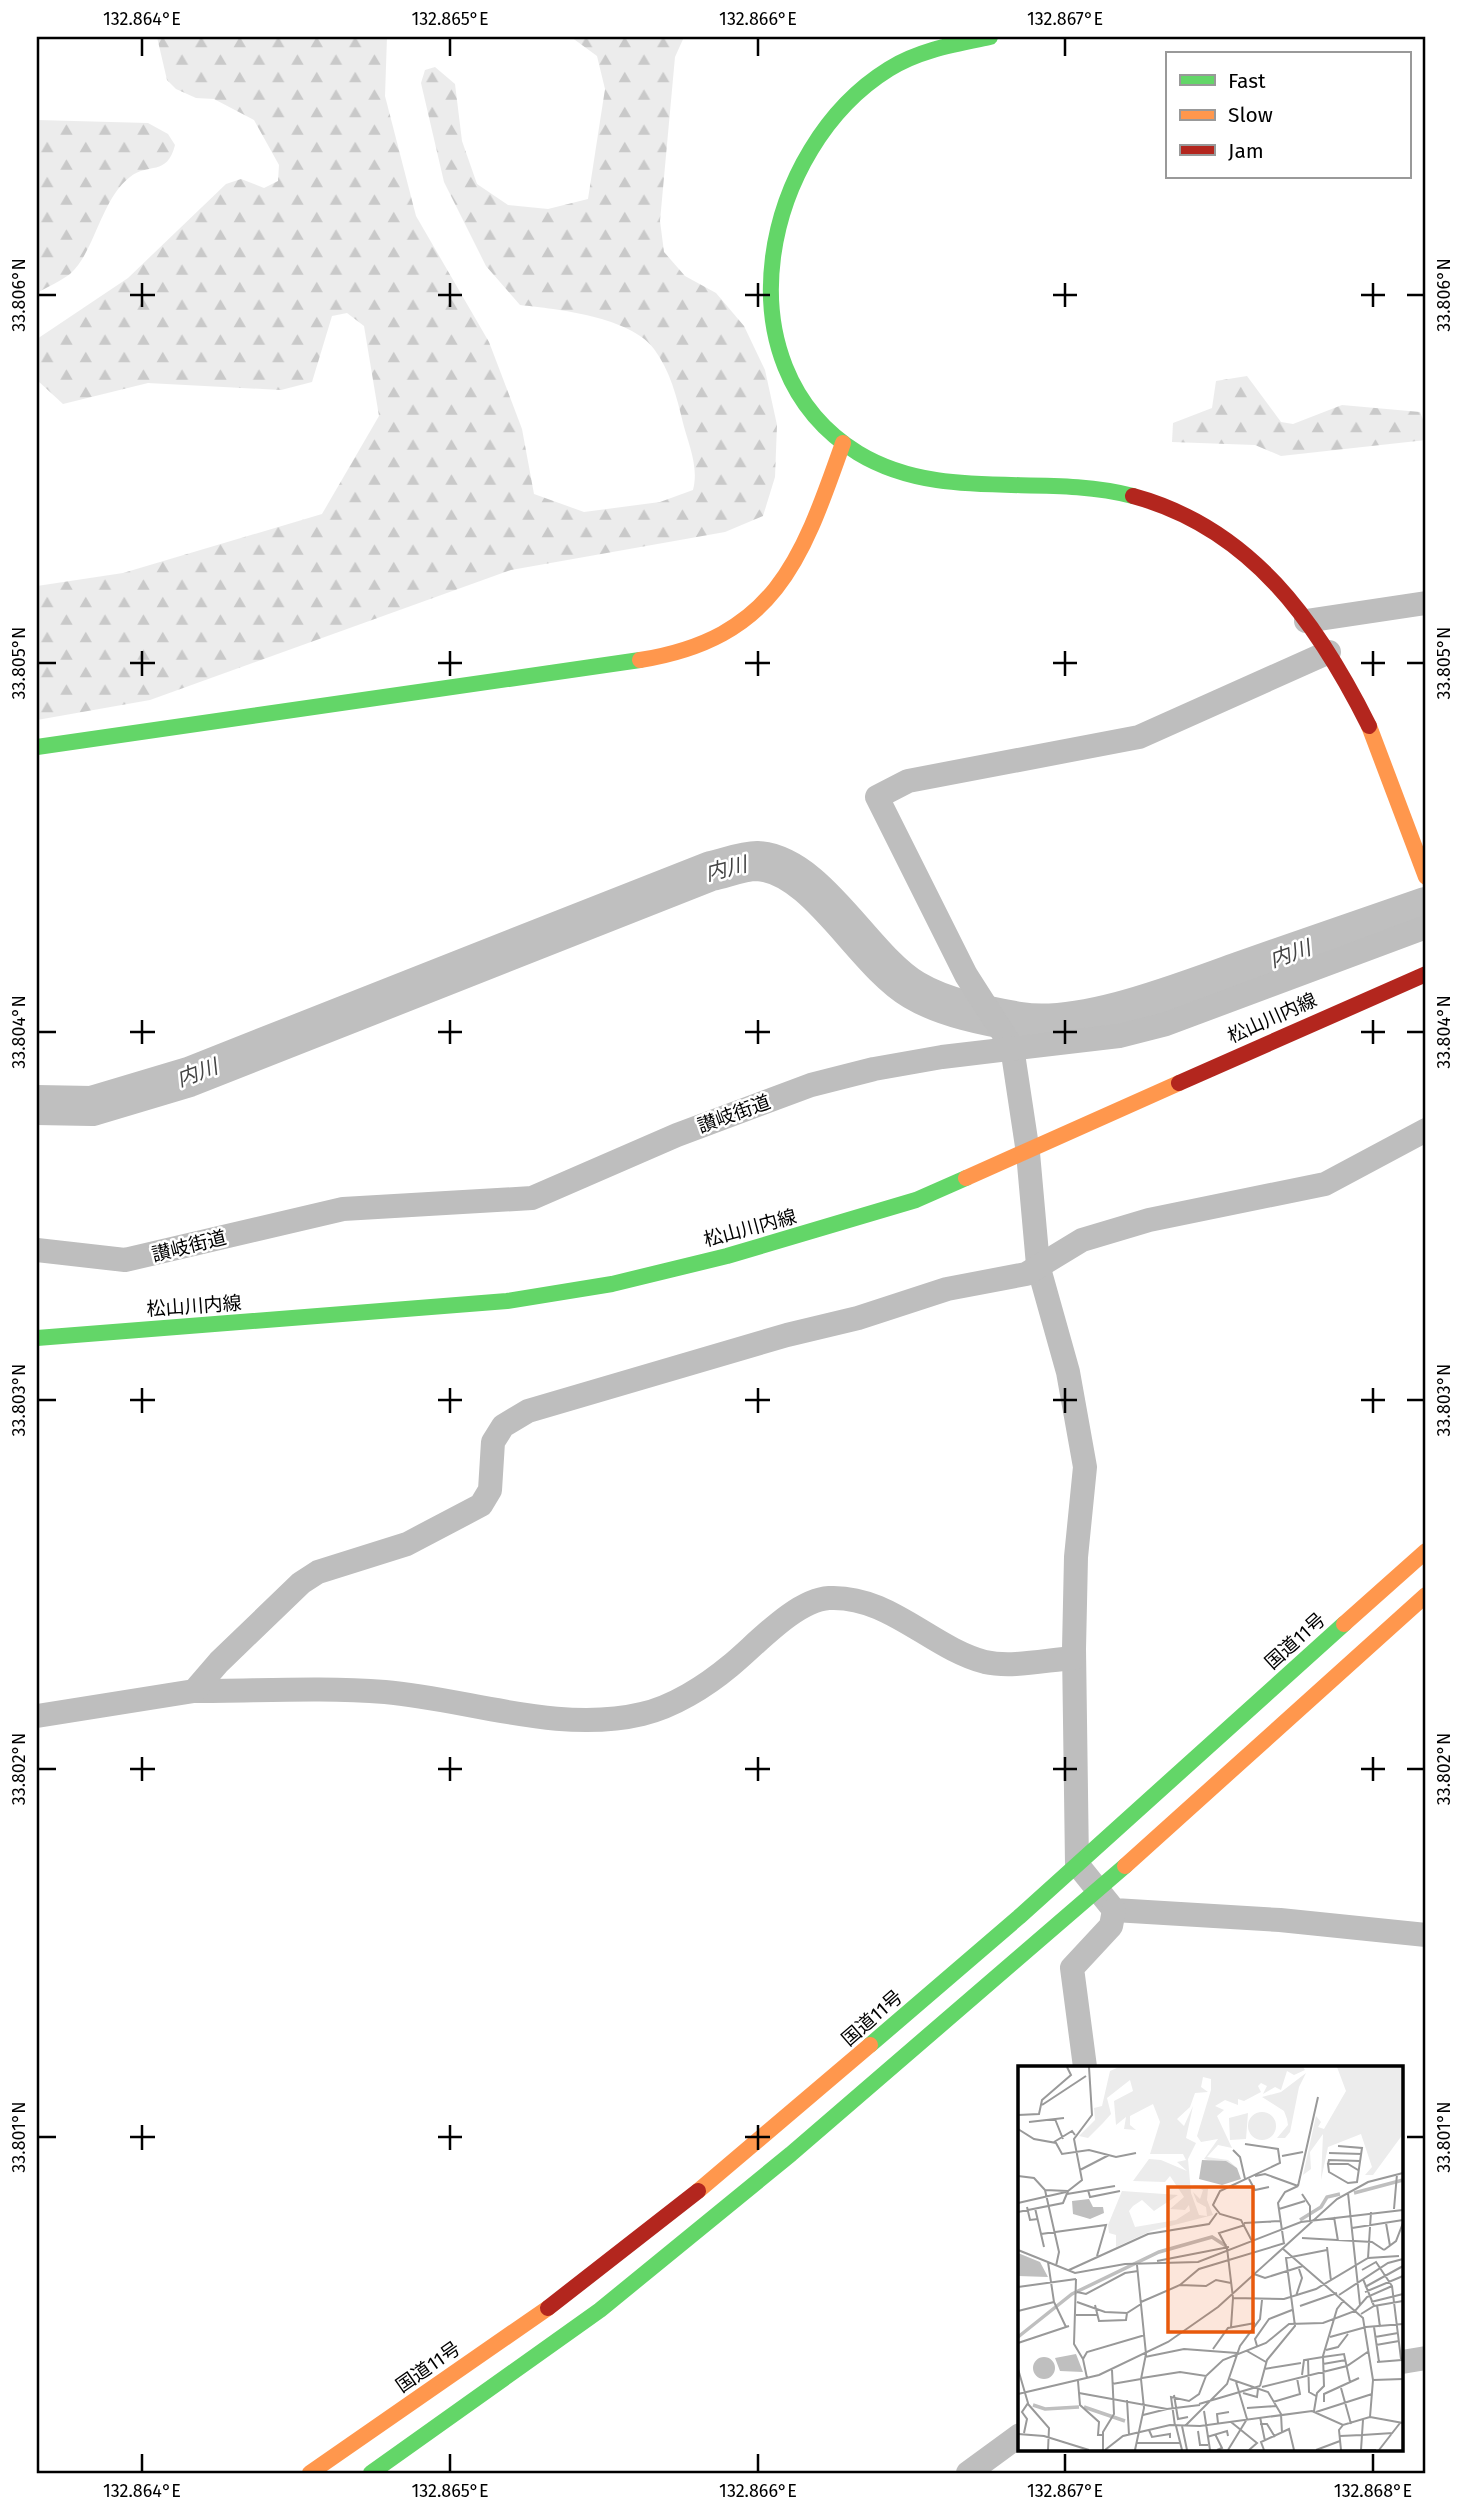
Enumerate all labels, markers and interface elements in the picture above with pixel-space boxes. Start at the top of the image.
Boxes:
text: 132.864°E [103,8,181,30]
text: 132.865°E [411,8,489,30]
text: 132.866°E [719,8,797,30]
text: 132.867°E [1027,8,1103,30]
legend [1166,52,1410,178]
text: Fast [1228,68,1266,94]
text: Slow [1228,102,1273,128]
text: Jam [1228,138,1264,164]
text: 33.806°N [8,258,30,332]
text: 33.806°N [1433,258,1455,332]
text: 33.805°N [8,627,30,699]
text: 33.805°N [1433,627,1455,699]
water label: 内川 [702,851,751,887]
water label: 内川 [1266,934,1316,973]
street label: 松山川内線 [1224,988,1320,1048]
text: 33.804°N [8,995,30,1069]
text: 33.804°N [1433,995,1455,1069]
water label: 内川 [173,1053,223,1092]
street label: 讃岐街道 [694,1090,774,1138]
street label: 松山川内線 [701,1205,799,1251]
street label: 讃岐街道 [149,1226,229,1266]
street label: 松山川内線 [146,1291,242,1321]
text: 33.803°N [8,1364,30,1436]
text: 33.803°N [1433,1364,1455,1436]
street label: 国道11号 [1260,1608,1330,1674]
text: 33.802°N [8,1733,30,1805]
text: 33.802°N [1433,1733,1455,1805]
street label: 国道11号 [837,1985,907,2051]
inset map [1018,2066,1404,2450]
text: 33.801°N [8,2101,30,2173]
text: 33.801°N [1433,2101,1455,2173]
street label: 国道11号 [391,2337,465,2397]
text: 132.864°E [103,2480,181,2502]
text: 132.865°E [411,2480,489,2502]
text: 132.866°E [719,2480,797,2502]
text: 132.867°E [1027,2480,1103,2502]
text: 132.868°E [1334,2480,1412,2502]

